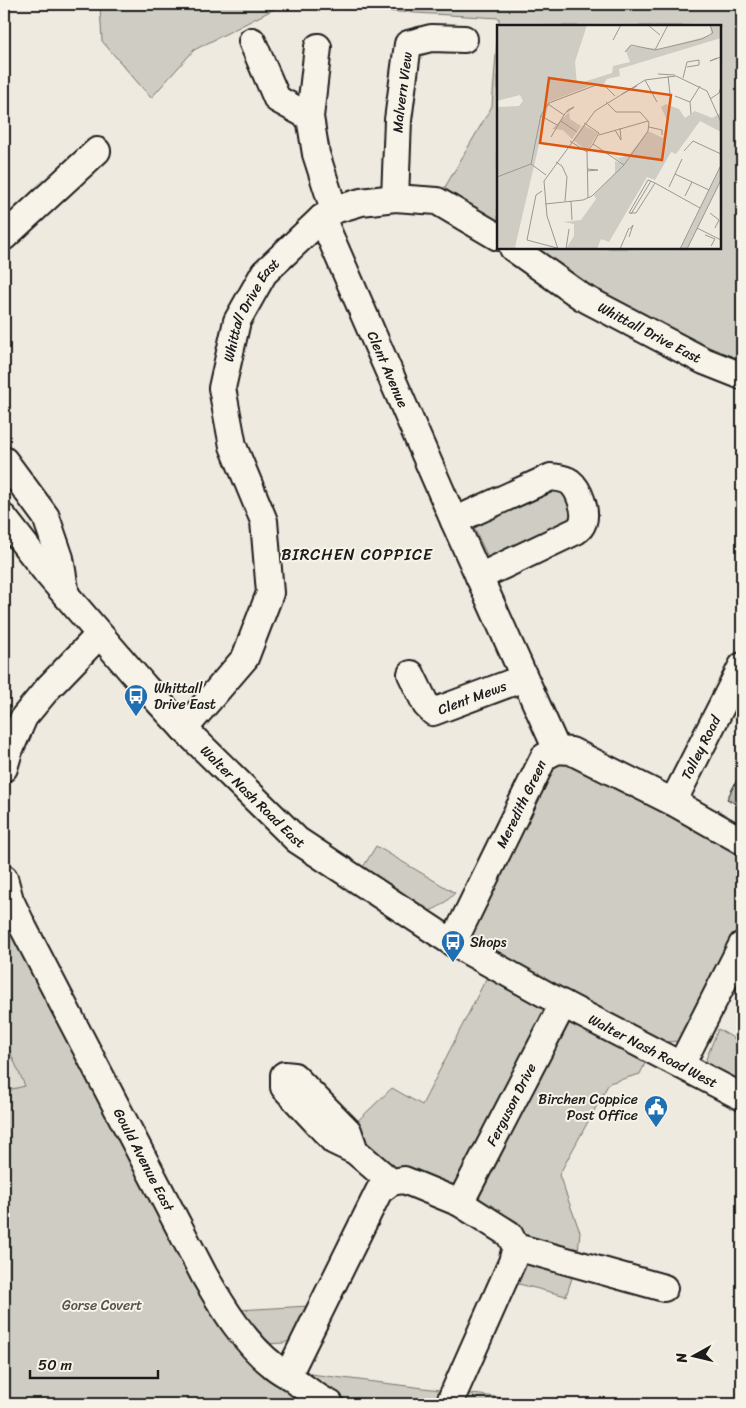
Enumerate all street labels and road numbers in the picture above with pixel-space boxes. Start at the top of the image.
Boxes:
street label: Malvern View [385,50,419,133]
street label: Whittall Drive East [216,252,285,364]
street label: Whittall Drive East [593,295,706,370]
street label: Clent Avenue [360,327,416,412]
street label: Clent Mews [434,673,511,722]
street label: Tolley Road [674,710,728,784]
street label: Walter Nash Road East [194,739,311,855]
street label: Meredith Green [489,755,554,852]
street label: Walter Nash Road West [584,1007,722,1095]
street label: Ferguson Drive [479,1058,543,1150]
street label: Gould Avenue East [107,1103,182,1217]

